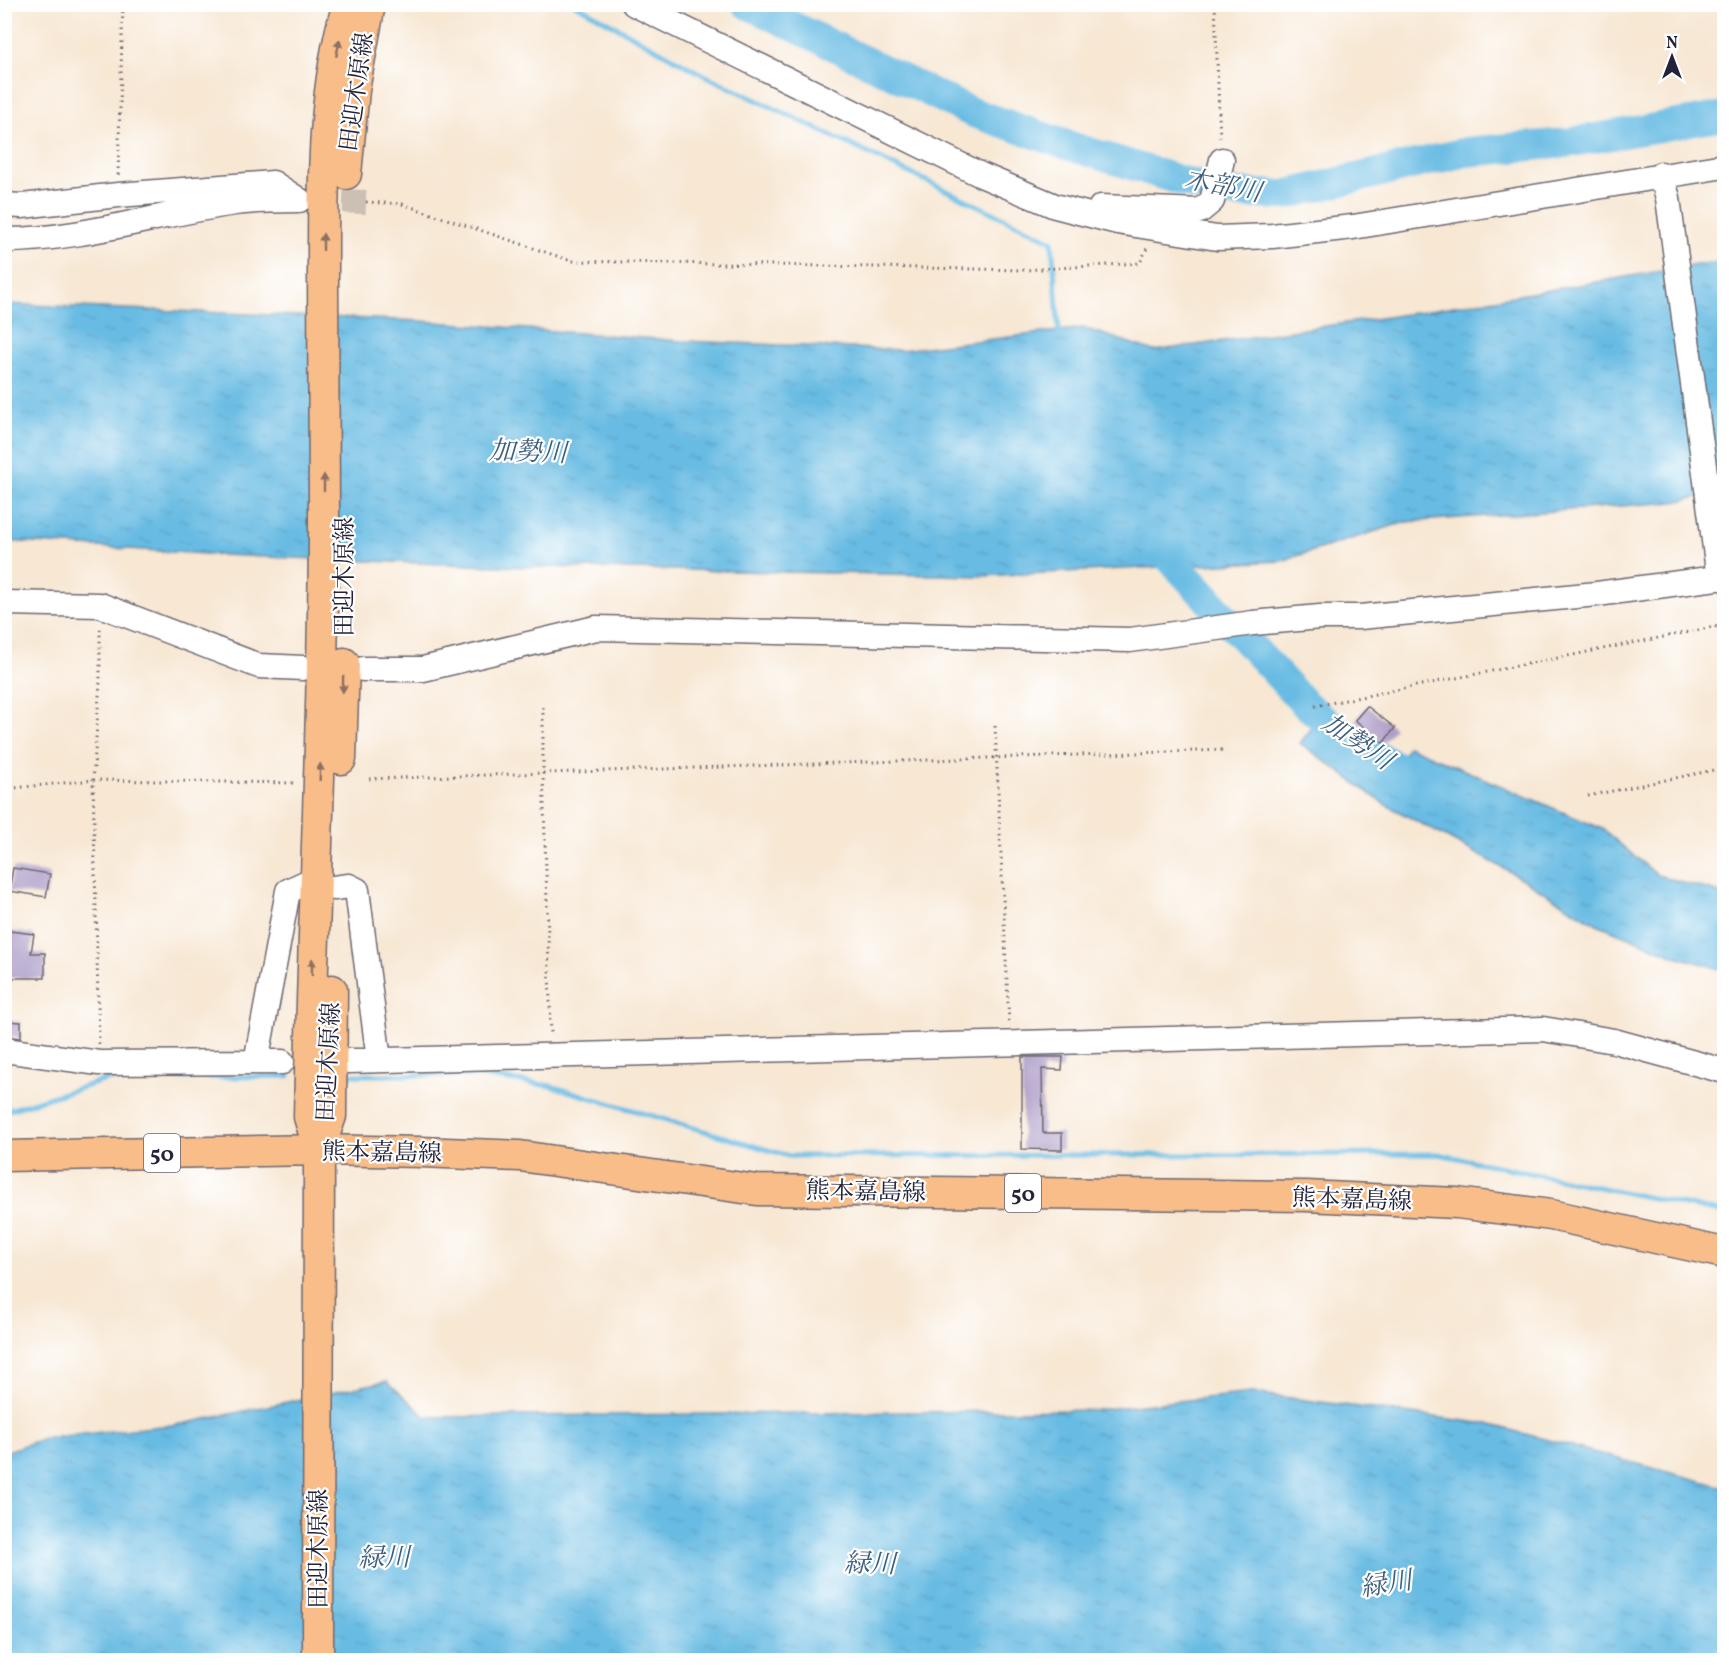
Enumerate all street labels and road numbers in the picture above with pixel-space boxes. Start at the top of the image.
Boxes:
street label: 田迎木原線 [333,30,383,154]
street label: 田迎木原線 [329,517,363,637]
street label: 田迎木原線 [310,1001,350,1123]
road number: 50 [144,1134,180,1172]
street label: 熊本嘉島線 [322,1136,442,1172]
road number: 50 [1005,1174,1041,1212]
street label: 熊本嘉島線 [806,1175,926,1211]
street label: 熊本嘉島線 [1291,1182,1412,1220]
street label: 田迎木原線 [303,1489,337,1609]

